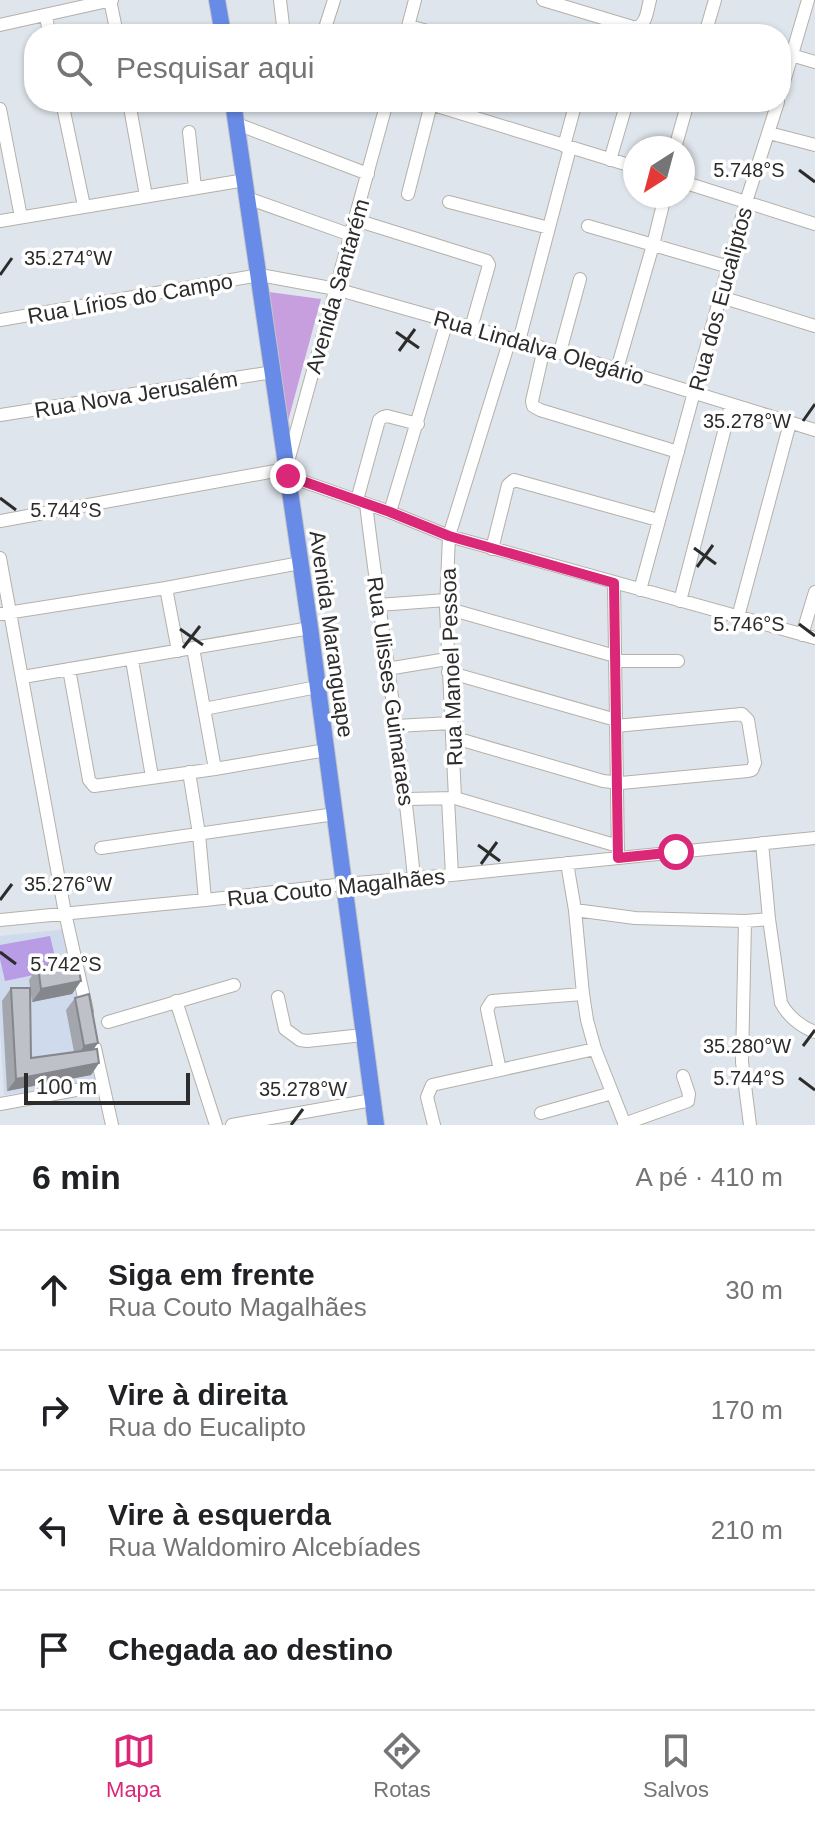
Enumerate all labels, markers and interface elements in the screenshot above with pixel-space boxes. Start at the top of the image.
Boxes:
search box [24,24,791,112]
icon: search [52,46,96,90]
text: Pesquisar aqui [116,51,314,84]
north arrow [623,136,695,208]
text: 5.748°S [713,159,785,181]
street label: Avenida Santarém [301,196,374,376]
street label: Rua dos Eucaliptos [684,204,757,394]
text: 35.274°W [24,247,112,269]
street label: Rua Lírios do Campo [26,268,235,329]
street label: Rua Lindalva Olegário [431,305,647,389]
street label: Rua Nova Jerusalém [33,366,239,423]
text: 35.278°W [703,410,791,432]
route end [270,458,306,494]
text: 5.744°S [30,499,102,521]
street label: Avenida Maranguape [305,529,358,739]
street label: Rua Manoel Pessoa [436,567,467,766]
street label: Rua Ulisses Guimaraes [362,575,419,807]
text: 5.746°S [713,613,785,635]
route start [658,834,694,870]
street label: Rua Couto Magalhães [226,864,446,911]
text: 35.276°W [24,873,112,895]
text: 5.742°S [30,953,102,975]
text: 35.280°W [703,1035,791,1057]
text: 5.744°S [713,1067,785,1089]
scale bar [24,1069,190,1105]
text: 100 m [36,1074,97,1099]
text: 35.278°W [259,1078,347,1100]
text: 6 min [32,1158,121,1196]
text: A pé · 410 m [636,1162,783,1192]
text: Siga em frente [108,1258,315,1291]
icon: ahead [32,1268,76,1312]
text: 30 m [725,1275,783,1305]
text: Rua Couto Magalhães [108,1292,367,1322]
text: Vire à direita [108,1378,288,1411]
icon: right [32,1388,76,1432]
text: 170 m [711,1395,783,1425]
text: Rua do Eucalipto [108,1412,306,1442]
text: Vire à esquerda [108,1498,331,1531]
icon: left [32,1508,76,1552]
text: 210 m [711,1515,783,1545]
text: Rua Waldomiro Alcebíades [108,1532,421,1562]
icon: arrive [32,1628,76,1672]
text: Chegada ao destino [108,1633,393,1666]
tab: Mapa [106,1729,161,1803]
tab: Rotas [373,1729,431,1803]
tab: Salvos [643,1729,709,1803]

